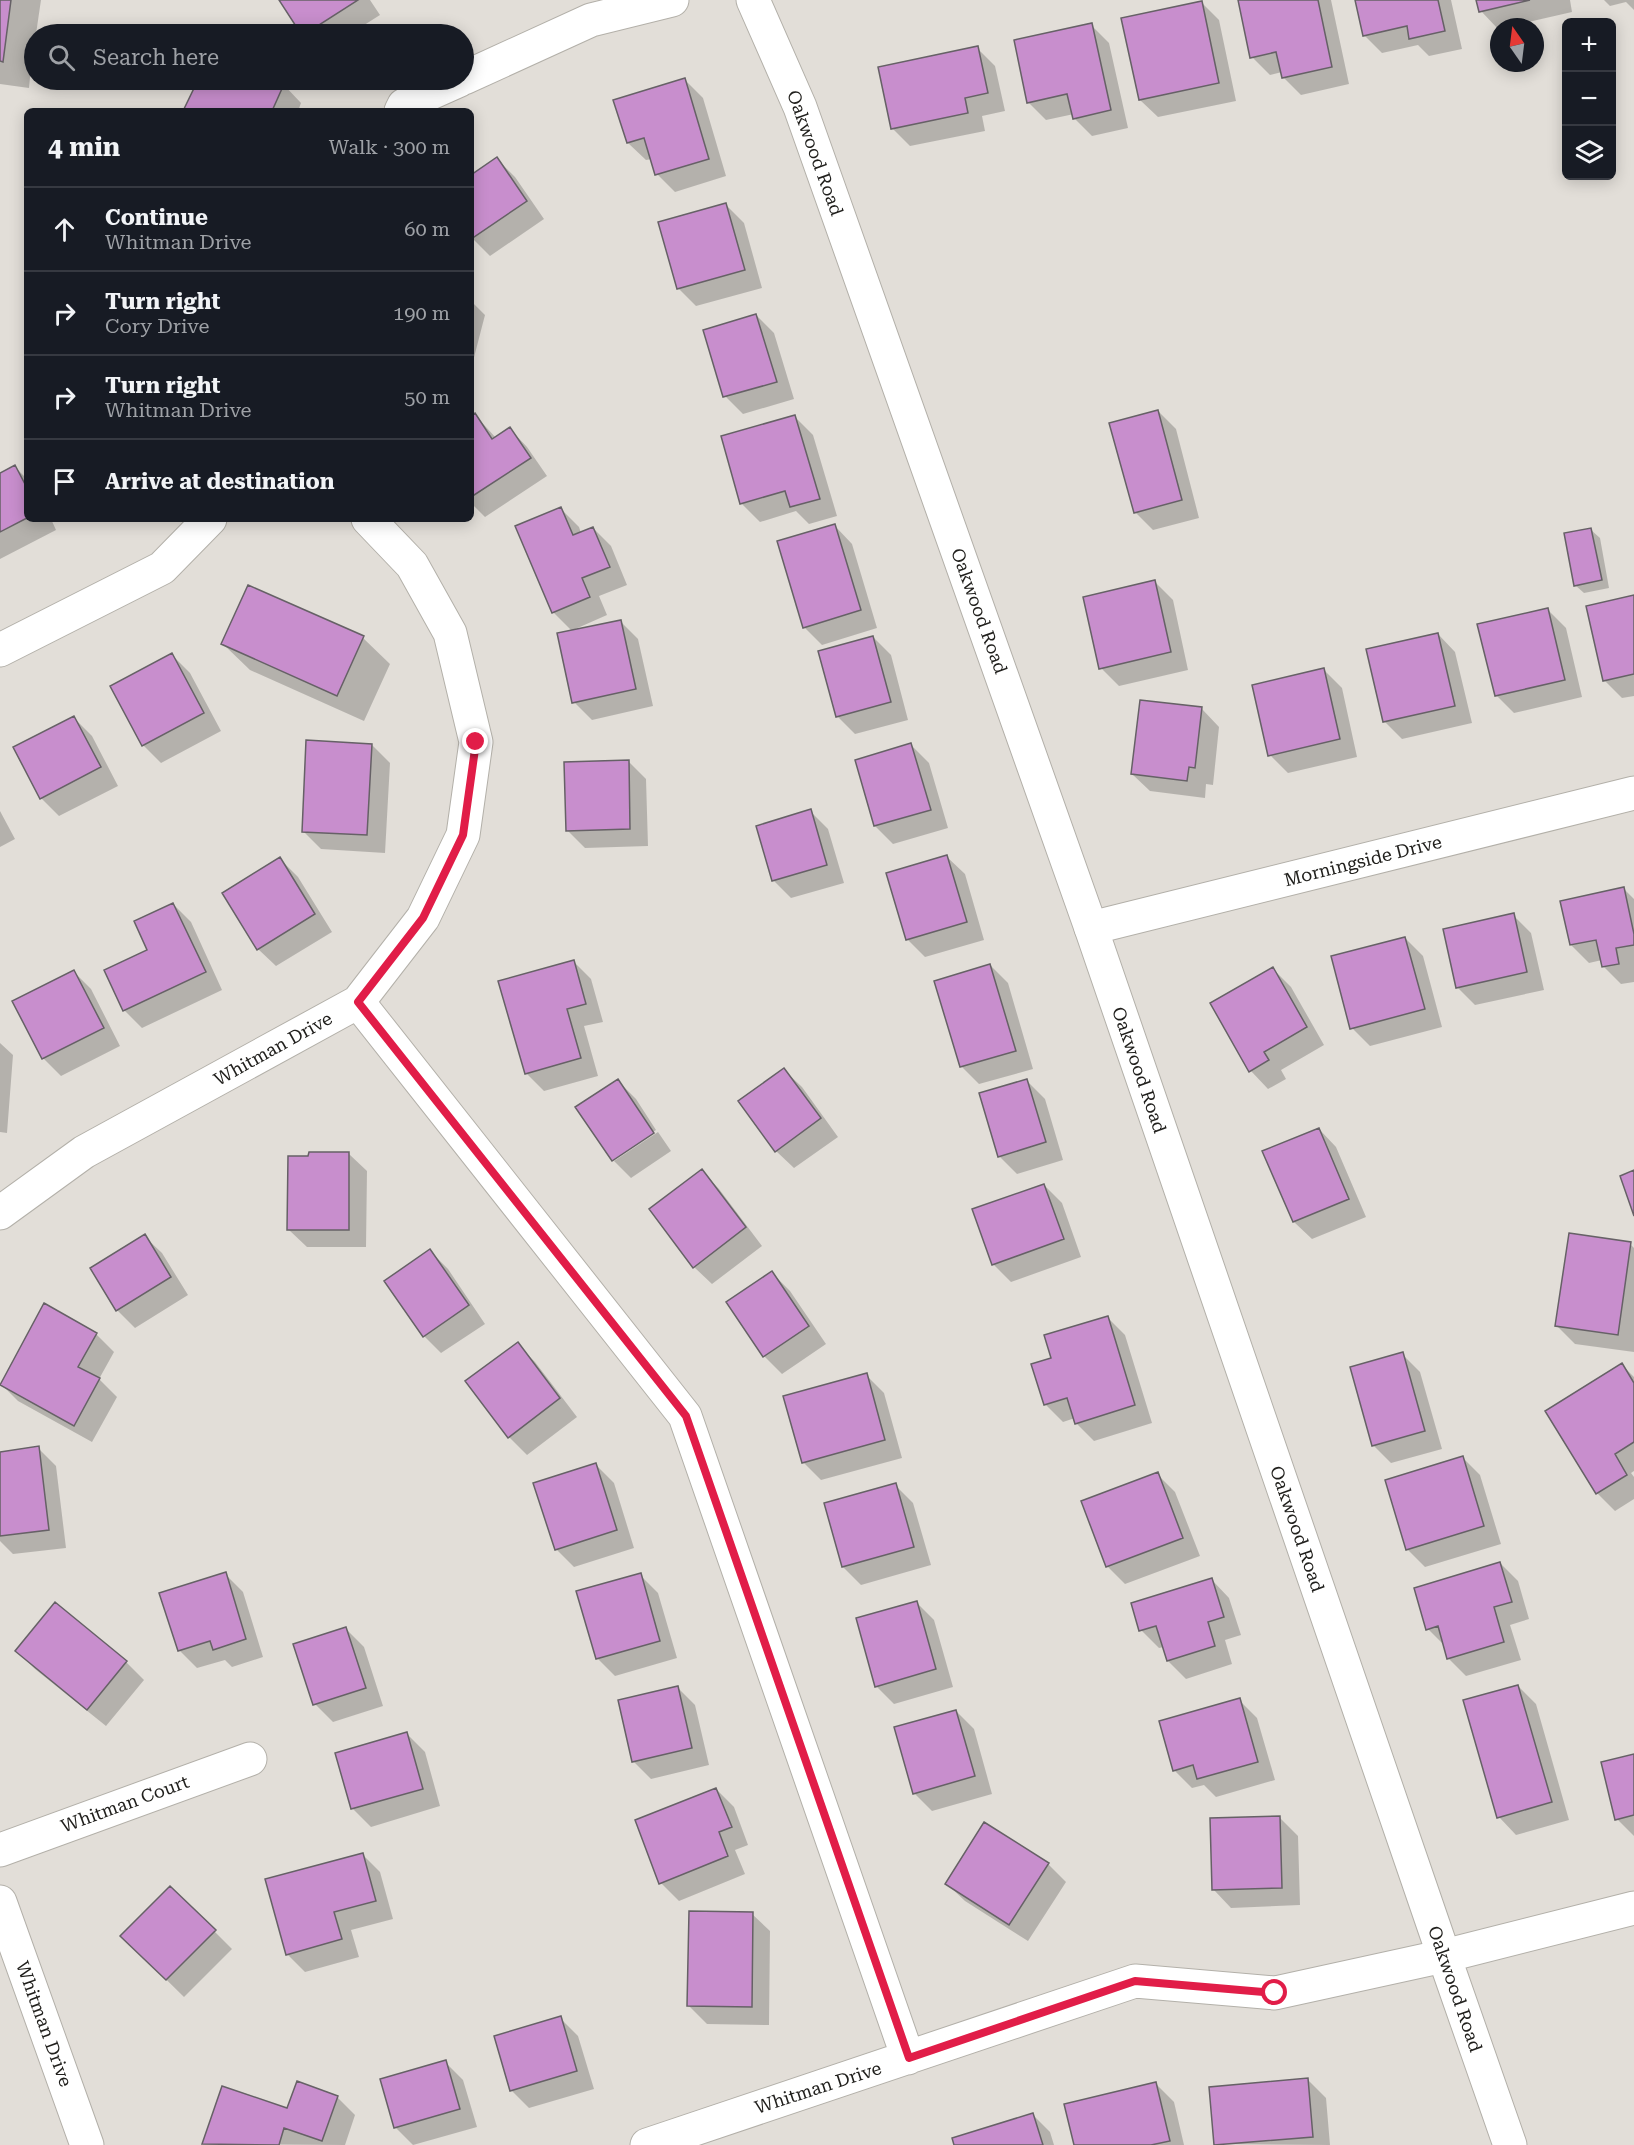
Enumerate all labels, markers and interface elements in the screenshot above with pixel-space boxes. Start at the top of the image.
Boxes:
north arrow [1490,18,1544,72]
map controls [1562,18,1616,180]
button: + [1562,18,1616,72]
search box [24,24,474,90]
icon: search [45,41,78,74]
text: Search here [93,45,219,70]
button: − [1562,72,1616,126]
street label: Oakwood Road [783,87,848,219]
button: layers [1562,126,1616,180]
text: 4 min [48,132,120,162]
text: Walk · 300 m [329,135,450,159]
text: Continue [105,205,208,230]
icon: ahead [48,213,81,246]
text: 60 m [404,217,450,241]
text: Whitman Drive [105,230,252,254]
text: Turn right [105,289,220,314]
icon: right [48,297,81,330]
text: 190 m [393,301,450,325]
text: Cory Drive [105,314,209,338]
text: Turn right [105,373,220,398]
icon: right [48,381,81,414]
text: 50 m [404,385,450,409]
text: Whitman Drive [105,398,252,422]
icon: arrive [48,465,81,498]
text: Arrive at destination [105,469,334,494]
street label: Oakwood Road [947,545,1012,677]
route end [462,728,488,754]
street label: Morningside Drive [1282,831,1444,890]
street label: Oakwood Road [1108,1004,1171,1136]
street label: Whitman Drive [210,1007,336,1090]
street label: Oakwood Road [1266,1463,1329,1595]
street label: Whitman Court [58,1771,192,1836]
street label: Oakwood Road [1424,1923,1487,2055]
street label: Whitman Drive [12,1958,77,2090]
route start [1261,1979,1287,2005]
street label: Whitman Drive [752,2057,884,2118]

